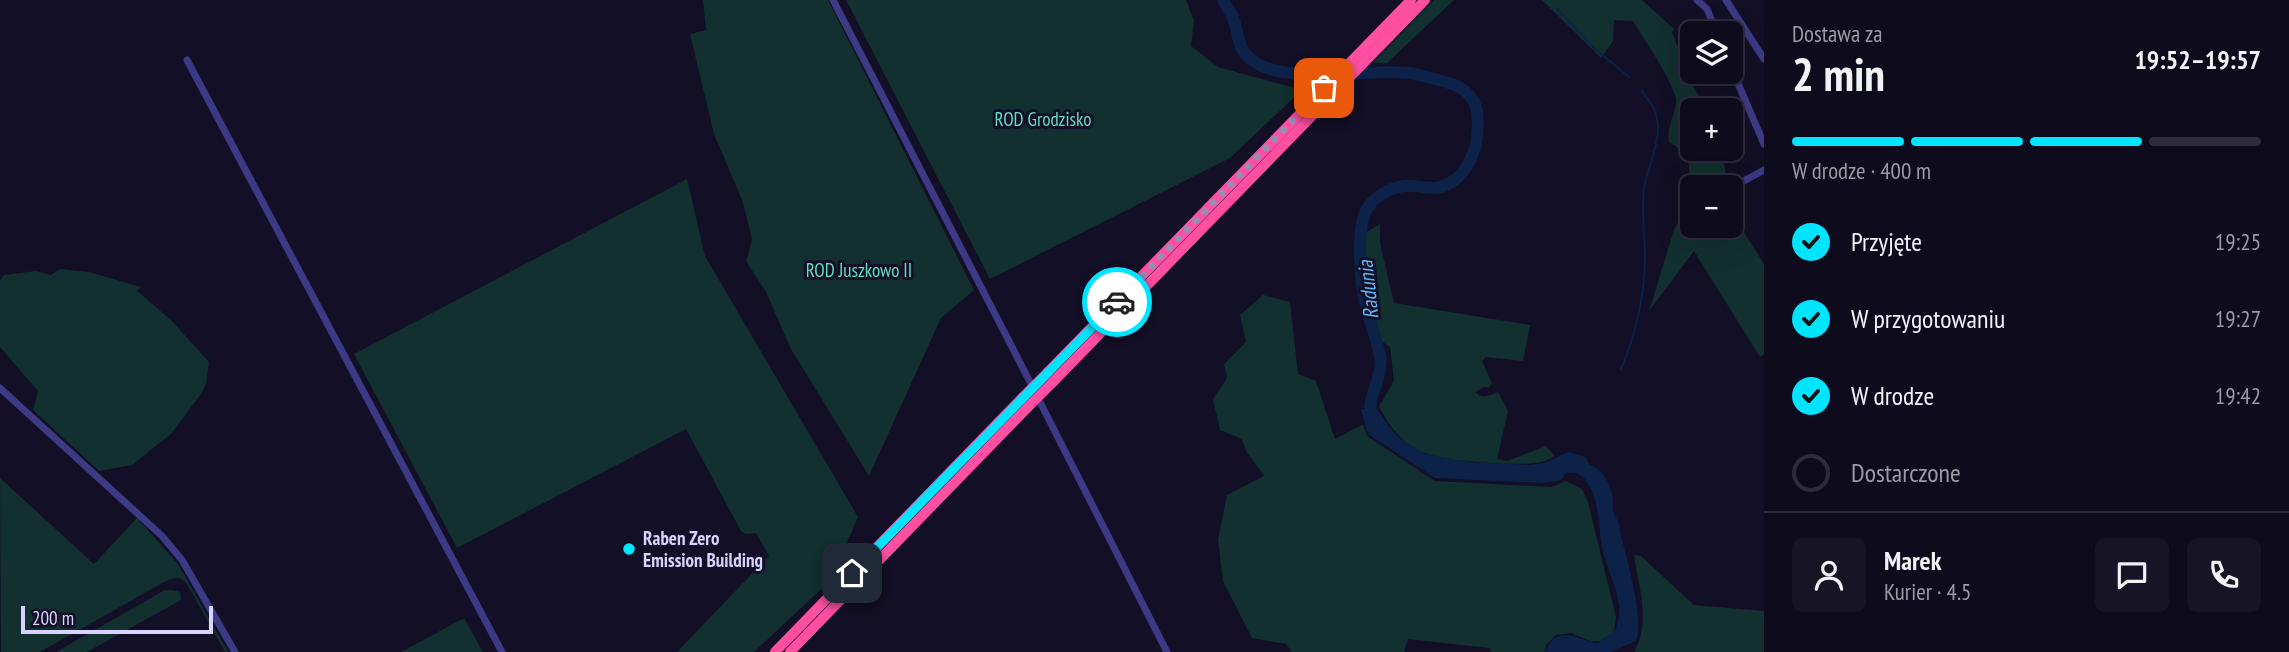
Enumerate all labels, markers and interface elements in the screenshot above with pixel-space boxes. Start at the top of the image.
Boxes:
text: Dostawa za [1792,19,1882,48]
map controls [1680,21,1743,238]
button: layers [1680,21,1743,84]
text: 19:52–19:57 [2134,43,2261,76]
text: 2 min [1792,44,1885,104]
pin [1294,58,1354,118]
icon: bag [1305,69,1343,107]
button: + [1680,98,1743,161]
park label: ROD Grodzisko [995,107,1091,131]
text: W drodze · 400 m [1792,156,1931,185]
button: − [1680,175,1743,238]
icon: check [1792,223,1830,261]
text: Przyjęte [1851,225,1922,258]
text: 19:25 [2215,227,2261,256]
park label: ROD Juszkowo II [806,258,912,282]
water label: Radunia [1351,258,1385,321]
courier [1082,267,1152,337]
icon: car [1098,283,1136,321]
icon: check [1792,300,1830,338]
text: W przygotowaniu [1851,302,2005,335]
text: 19:27 [2215,304,2261,333]
icon: check [1792,377,1830,415]
text: W drodze [1851,379,1934,412]
text: 19:42 [2215,381,2261,410]
text: Dostarczone [1851,456,1961,489]
place label: Raben Zero Emission Building [643,526,763,572]
button: person [1792,538,1866,612]
button: chat [2095,538,2169,612]
button: phone [2187,538,2261,612]
marker: Raben Zero Emission Building [621,541,637,557]
pin [822,543,882,603]
text: Marek [1884,544,1941,577]
icon: home [833,554,871,592]
text: Kurier · 4.5 [1884,577,1971,606]
scale bar [21,603,214,635]
text: 200 m [32,606,74,630]

